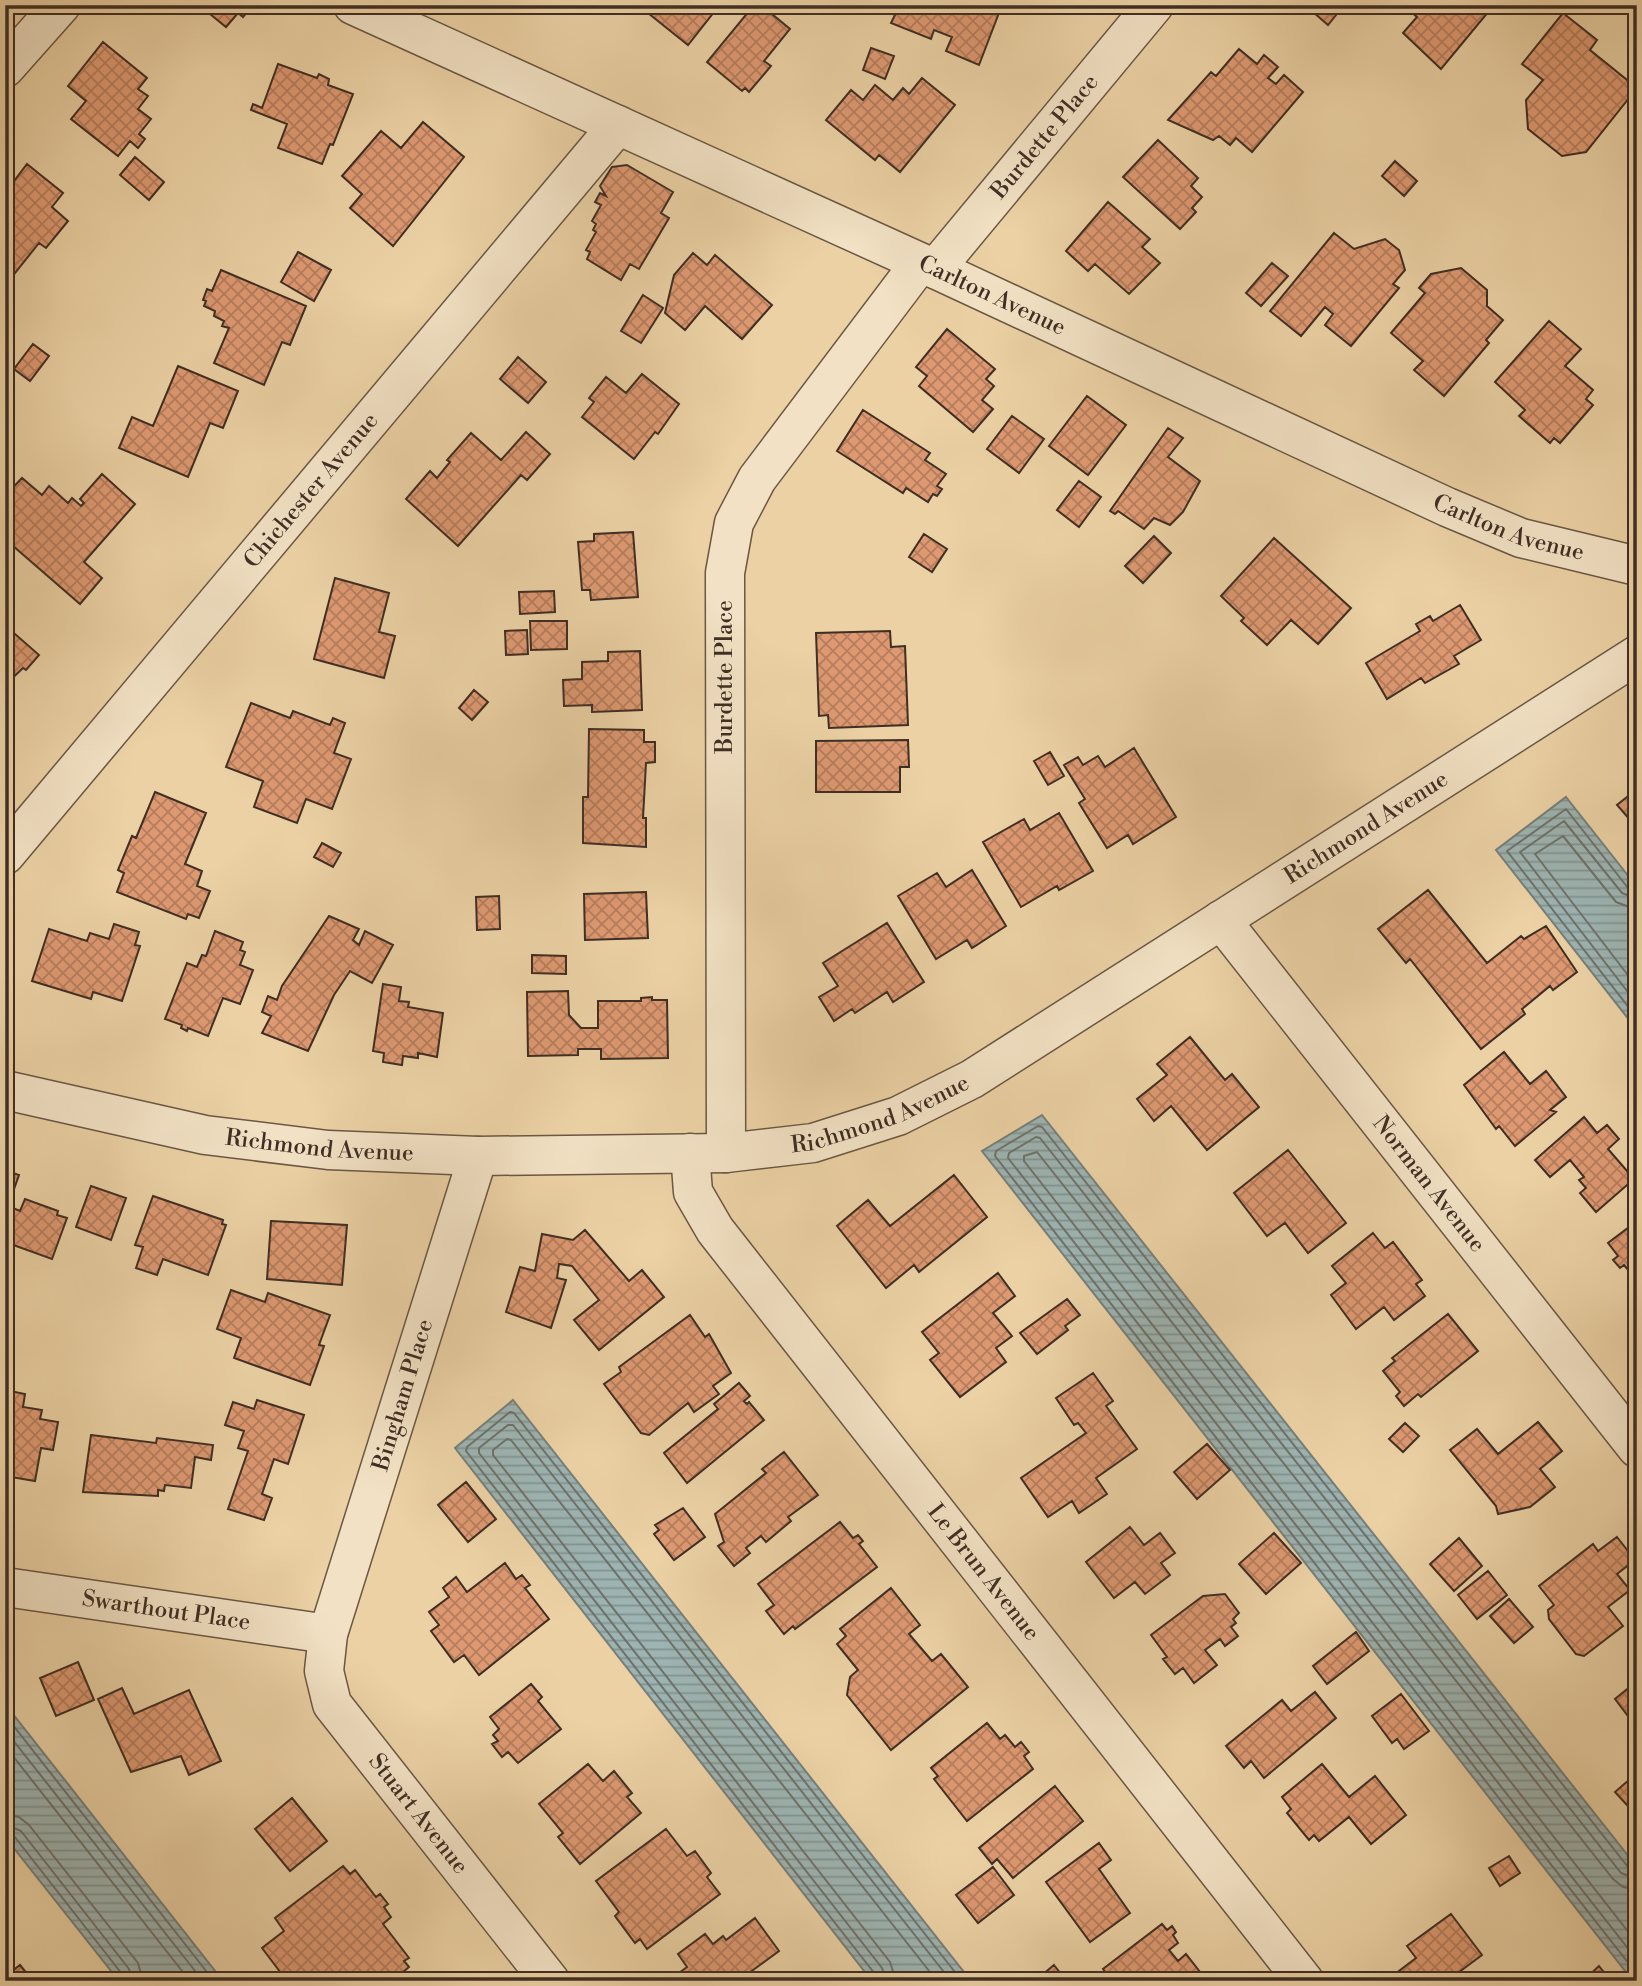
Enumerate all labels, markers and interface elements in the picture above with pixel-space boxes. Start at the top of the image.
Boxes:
street label: Burdette Place [984,69,1105,205]
street label: Carlton Avenue [914,249,1070,342]
street label: Chichester Avenue [238,407,384,574]
street label: Carlton Avenue [1428,488,1587,567]
street label: Burdette Place [711,600,739,755]
street label: Richmond Avenue [1279,765,1453,890]
street label: Richmond Avenue [789,1069,974,1159]
street label: Norman Avenue [1366,1110,1491,1258]
street label: Richmond Avenue [224,1124,414,1167]
street label: Bingham Place [366,1316,439,1475]
street label: Le Brun Avenue [921,1498,1046,1646]
street label: Swarthout Place [80,1584,252,1637]
street label: Stuart Avenue [362,1748,474,1880]

